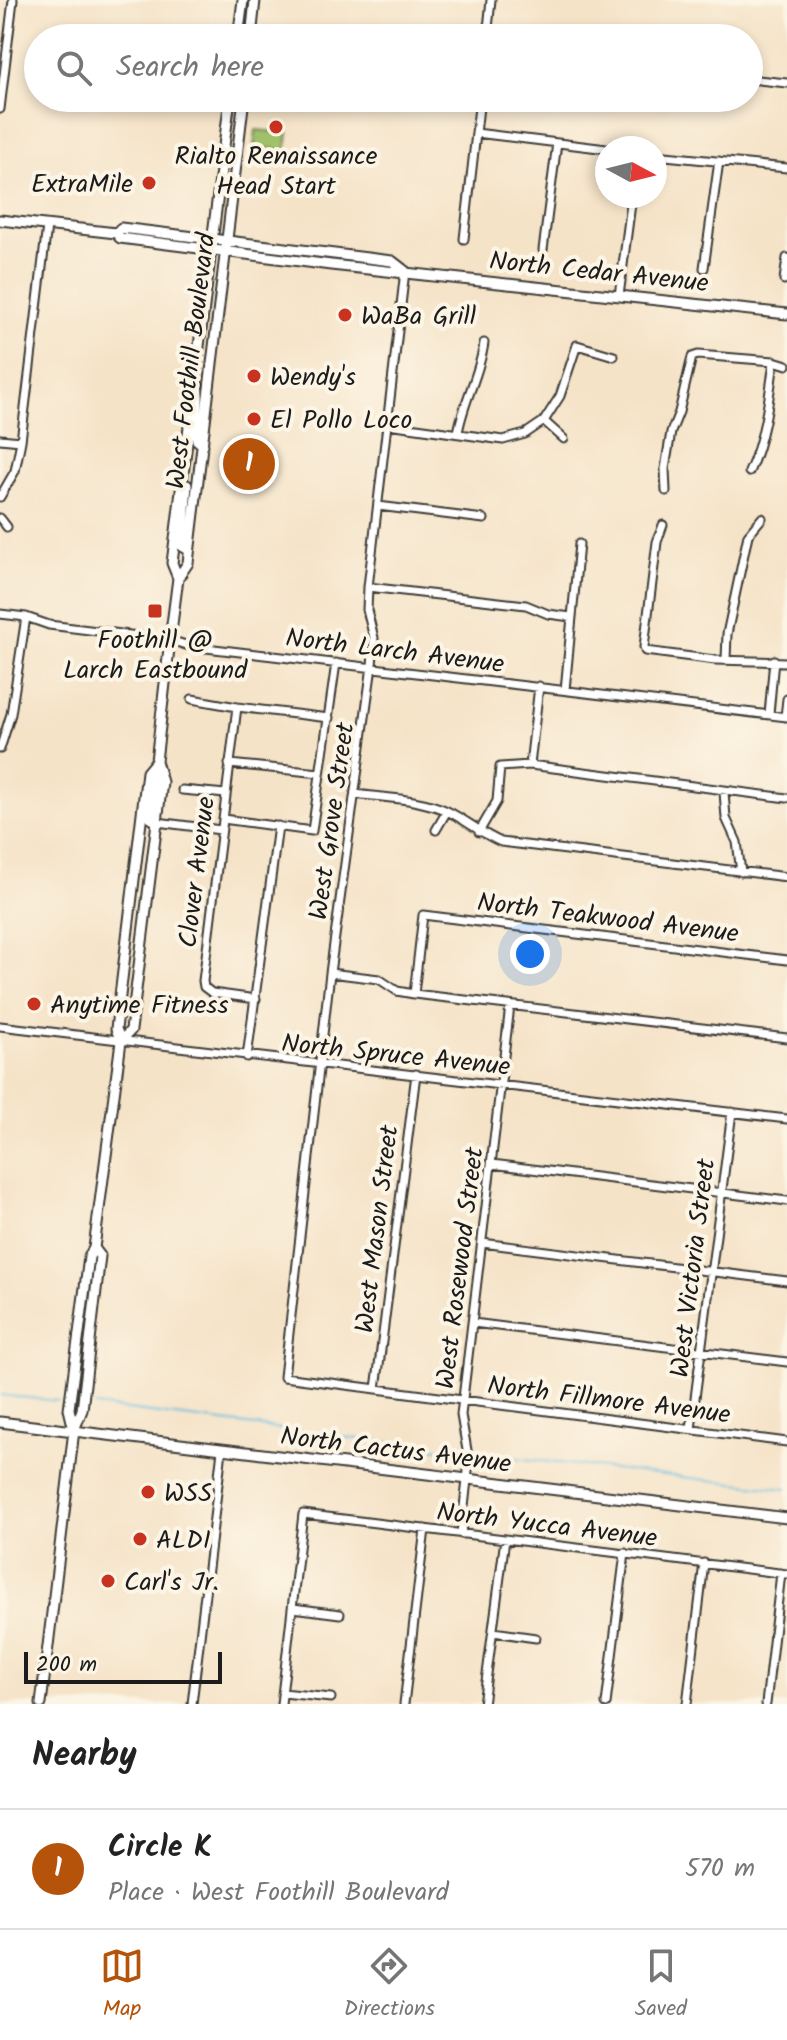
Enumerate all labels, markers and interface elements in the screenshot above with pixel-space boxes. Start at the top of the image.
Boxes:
search box [24,24,763,112]
text: Search here [116,44,264,92]
icon: search [52,46,96,90]
marker: Rialto Renaissance Head Start [267,118,285,136]
place label: Rialto Renaissance Head Start [175,136,378,208]
north arrow [595,136,667,208]
place label: ExtraMile [31,164,133,206]
marker: ExtraMile [140,174,158,192]
street label: West Foothill Boulevard [155,230,229,492]
street label: North Cedar Avenue [487,241,711,305]
place label: WaBa Grill [361,296,476,338]
marker: WaBa Grill [336,306,354,324]
place label: Wendy's [270,357,356,399]
marker: Wendy's [245,367,263,385]
place label: El Pollo Loco [270,400,412,442]
marker: El Pollo Loco [245,410,263,428]
pin: 1 [223,434,275,494]
marker: Foothill @ Larch Eastbound [146,602,164,620]
street label: North Larch Avenue [283,618,507,686]
place label: Foothill @ Larch Eastbound [63,620,248,692]
street label: West Grove Street [298,719,368,923]
street label: Clover Avenue [168,794,228,950]
street label: North Teakwood Avenue [474,882,741,956]
your location [510,934,550,974]
place label: Anytime Fitness [50,985,229,1027]
marker: Anytime Fitness [25,995,43,1013]
street label: North Spruce Avenue [279,1023,513,1089]
street label: West Mason Street [344,1122,412,1336]
street label: West Rosewood Street [425,1144,497,1392]
street label: West Victoria Street [660,1155,728,1380]
street label: North Fillmore Avenue [485,1365,733,1437]
street label: North Cactus Avenue [278,1416,514,1486]
place label: WSS [164,1473,212,1515]
marker: WSS [139,1483,157,1501]
street label: North Yucca Avenue [434,1492,660,1560]
place label: ALDI [156,1520,211,1562]
marker: ALDI [131,1530,149,1548]
place label: Carl's Jr. [124,1562,219,1604]
marker: Carl's Jr. [99,1572,117,1590]
scale bar [24,1648,222,1684]
text: 200 m [36,1648,97,1683]
text: Nearby [32,1729,137,1783]
text: Circle K [108,1824,212,1872]
text: 1 [54,1848,62,1890]
text: 570 m [685,1848,755,1890]
text: Place · West Foothill Boulevard [108,1872,449,1914]
tab: Map [100,1944,144,2027]
tab: Directions [344,1944,435,2027]
tab: Saved [635,1944,687,2027]

